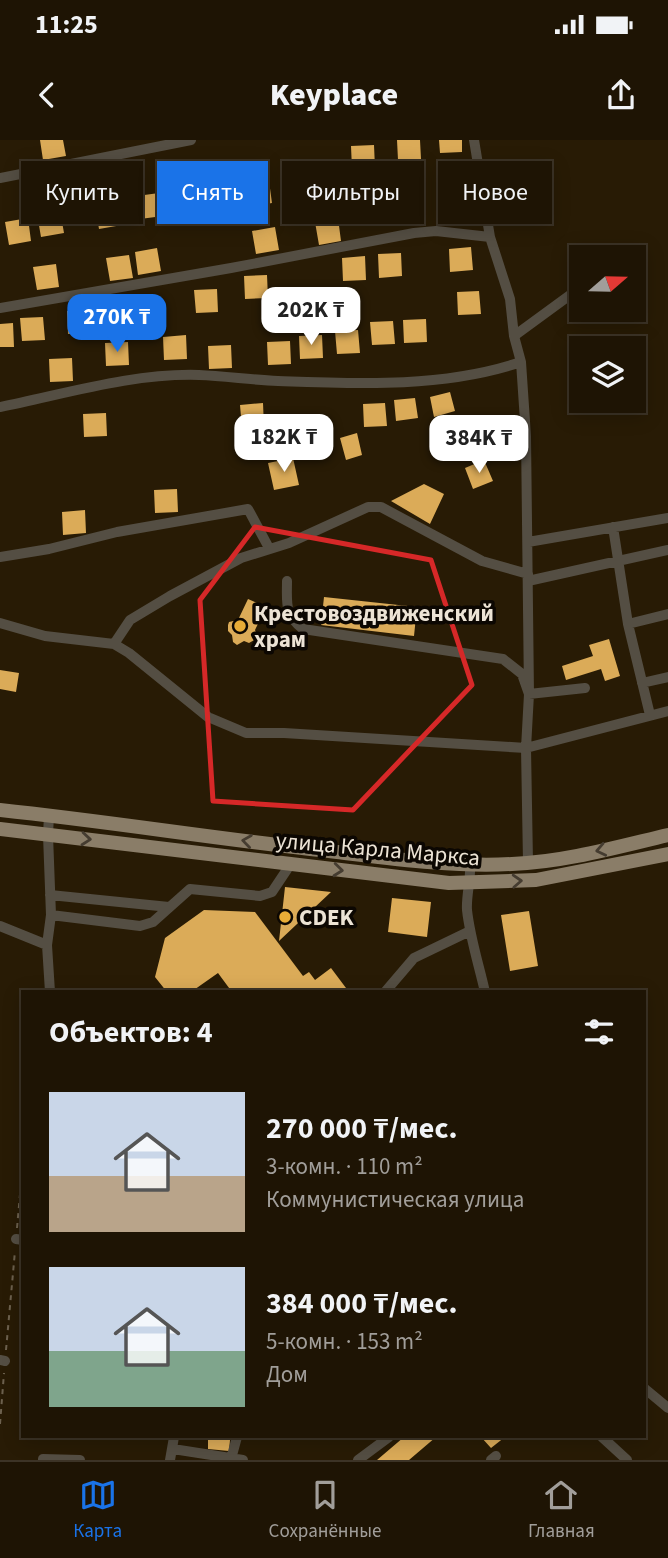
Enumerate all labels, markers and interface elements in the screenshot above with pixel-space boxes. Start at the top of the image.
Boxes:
text: 11:25 [35,6,98,43]
text: Keyplace [270,72,398,118]
icon: back [28,76,66,114]
icon: share [602,76,640,114]
chip: Купить [21,161,143,224]
chip: Снять [157,161,268,224]
chip: Фильтры [282,161,424,224]
chip: Новое [438,161,552,224]
north arrow [569,245,646,322]
map controls [569,245,646,413]
pin: 202K ₸ [254,288,368,347]
text: 202K ₸ [277,293,345,326]
pin: 270K ₸ [60,294,174,354]
text: 270K ₸ [83,300,151,333]
button: layers [569,336,646,413]
pin: 182K ₸ [227,414,341,474]
pin: 384K ₸ [422,416,536,475]
text: 182K ₸ [250,420,318,453]
text: 384K ₸ [445,421,513,454]
place label: Крестовоздвиженский храм [254,597,494,656]
marker: Крестовоздвиженский храм [232,618,248,634]
street label: улица Карла Маркса [275,824,481,874]
one-way arrow [81,831,92,846]
one-way arrow [242,834,253,849]
one-way arrow [595,842,607,857]
one-way arrow [333,862,344,877]
one-way arrow [512,874,523,889]
place label: CDEK [299,901,355,934]
marker: CDEK [277,909,293,925]
text: Объектов: 4 [49,1011,213,1054]
icon: filters [580,1013,618,1051]
text: 270 000 ₸/мес. [266,1107,457,1150]
icon: home [105,1120,189,1204]
text: 3-комн. · 110 m² [266,1150,423,1183]
text: Коммунистическая улица [266,1183,524,1216]
text: 384 000 ₸/мес. [266,1282,457,1325]
icon: home [105,1295,189,1379]
text: 5-комн. · 153 m² [266,1325,423,1358]
text: Дом [266,1358,308,1391]
tab: Карта [73,1476,122,1545]
tab: Сохранённые [269,1476,381,1545]
tab: Главная [528,1476,595,1545]

